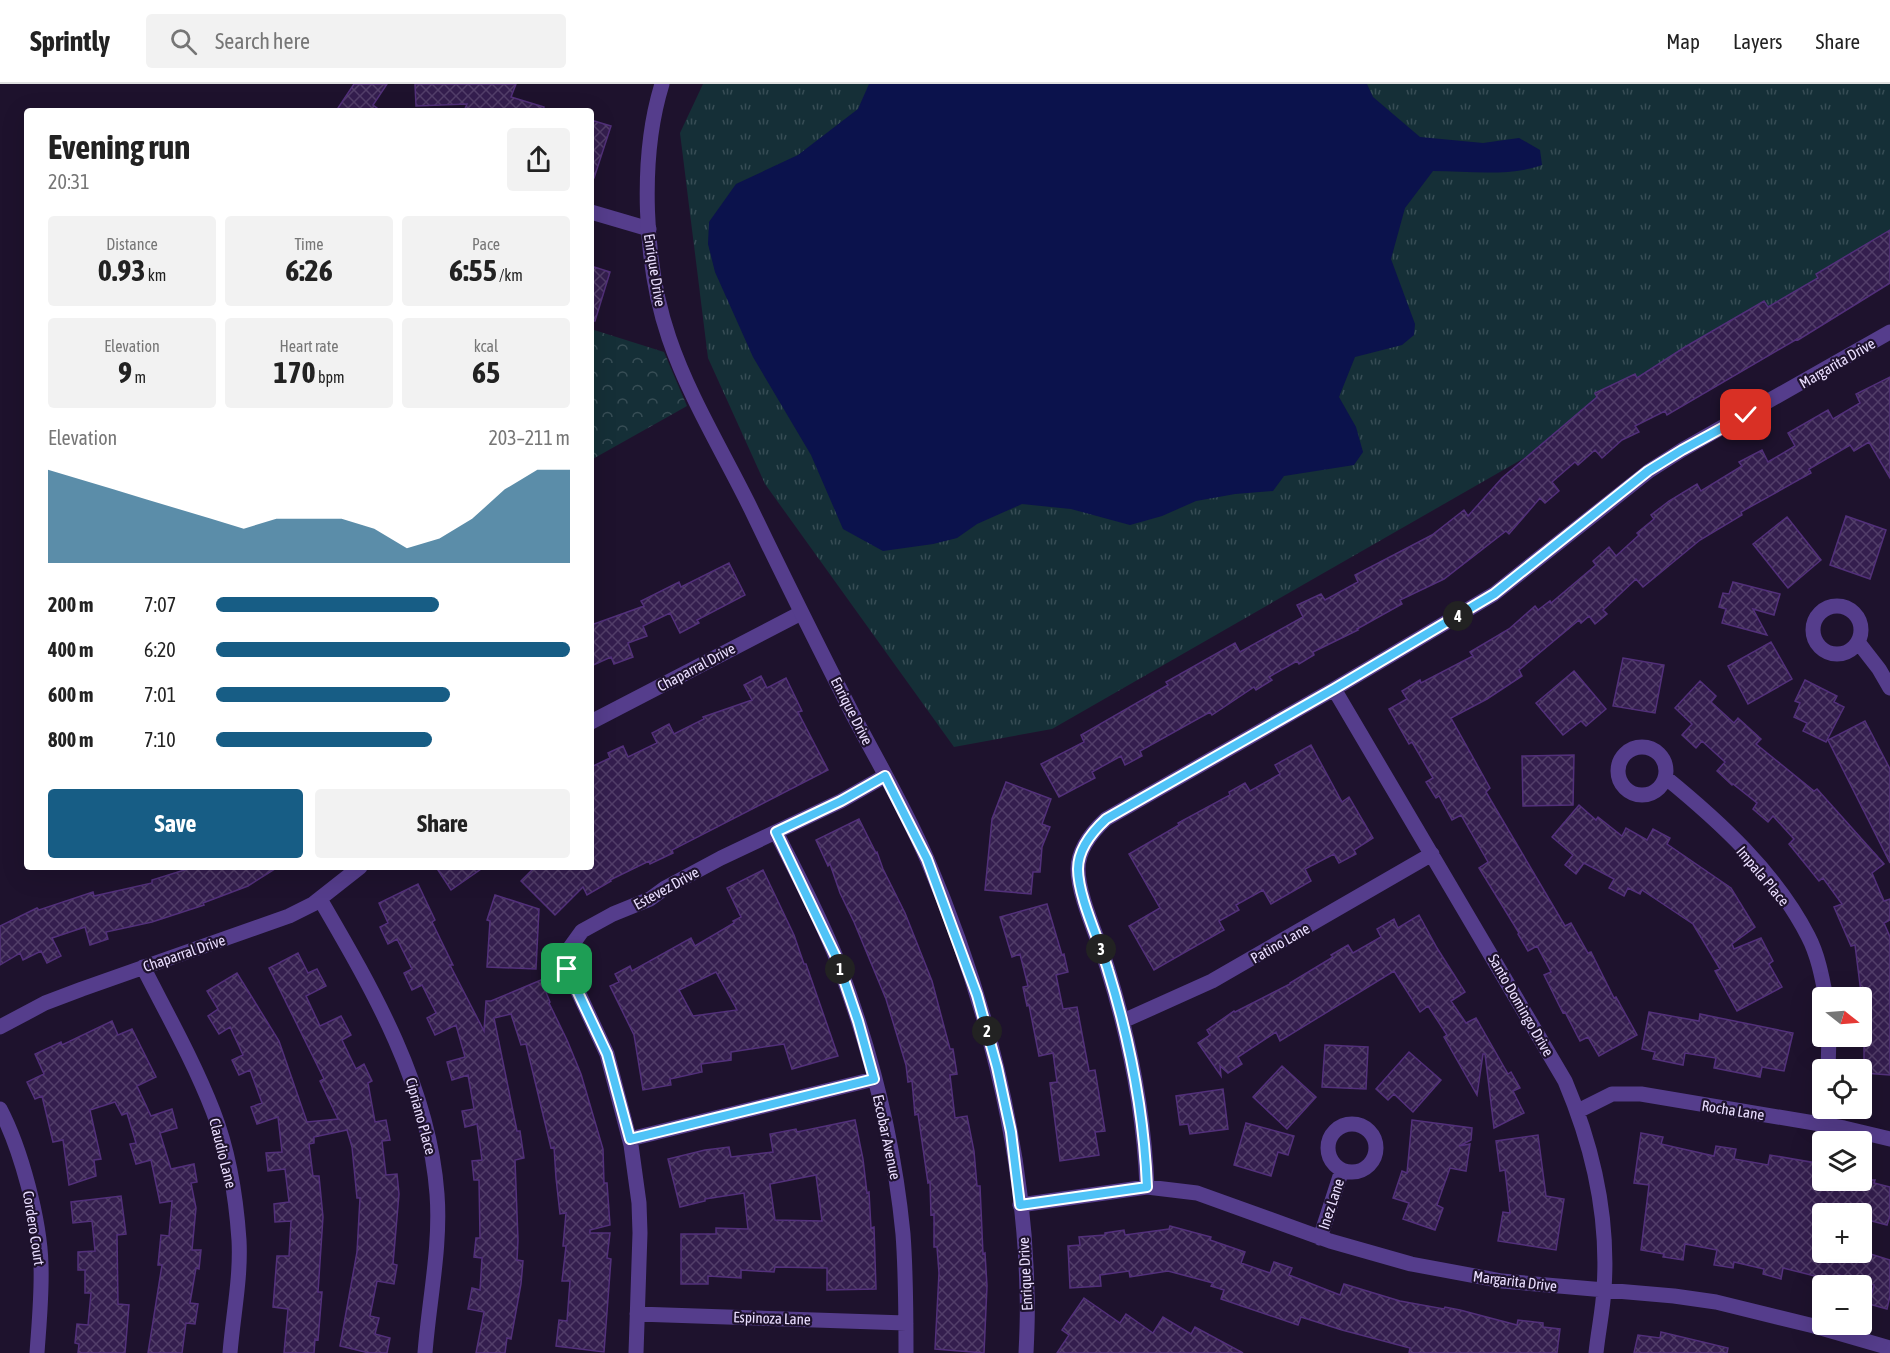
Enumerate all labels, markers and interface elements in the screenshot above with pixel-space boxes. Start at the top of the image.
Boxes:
search box [146,14,566,68]
text: Sprintly [30,25,110,57]
icon: search [167,25,200,58]
text: Search here [215,28,310,54]
text: Map [1666,29,1700,53]
text: Layers [1733,29,1783,53]
text: Share [1816,29,1860,53]
text: Evening run [48,128,190,166]
button: share [507,128,570,191]
text: 20:31 [48,170,90,193]
street label: Enrique Drive [641,232,669,308]
text: Distance [106,235,158,253]
text: Time [294,235,324,253]
text: Pace [472,235,500,253]
text: 0.93 [98,253,145,287]
text: 6:26 [285,253,333,287]
text: 6:55 [449,253,497,287]
text: km [145,266,166,284]
text: /km [497,266,523,284]
street label: Margarita Drive [1796,334,1878,391]
text: Elevation [104,337,160,355]
text: Heart rate [280,337,338,355]
text: kcal [474,337,498,355]
text: 9 [118,355,132,389]
text: 170 [273,355,316,389]
text: 65 [472,355,500,389]
text: m [132,368,146,386]
text: bpm [316,368,345,386]
pin [1720,389,1771,440]
icon: check [1729,398,1762,431]
text: Elevation [48,426,117,449]
text: 203–211 m [488,426,570,449]
text: 200 m [48,593,93,616]
text: 7:07 [144,593,176,616]
pin: 4 [1443,601,1473,631]
text: 4 [1454,607,1462,625]
text: 400 m [48,638,93,661]
text: 6:20 [144,638,176,661]
street label: Chaparral Drive [654,639,738,695]
street label: Enrique Drive [828,674,876,748]
text: 600 m [48,683,93,706]
text: 7:01 [144,683,176,706]
text: 800 m [48,728,93,751]
text: 7:10 [144,728,176,751]
button: Save [48,789,303,858]
button: Share [315,789,570,858]
street label: Impala Place [1733,843,1793,909]
street label: Estevez Drive [630,863,702,913]
street label: Patino Lane [1248,919,1313,967]
street label: Chaparral Drive [141,931,227,975]
pin: 3 [1086,934,1116,964]
text: 3 [1097,940,1105,958]
pin [541,943,592,994]
street label: Santo Domingo Drive [1485,951,1557,1059]
icon: arrive [550,952,583,985]
pin: 1 [825,954,855,984]
text: 1 [836,960,844,978]
north arrow [1812,987,1872,1047]
map controls [1812,987,1872,1335]
pin: 2 [972,1016,1002,1046]
text: 2 [983,1022,991,1040]
button: locate [1812,1059,1872,1119]
street label: Cipriano Place [403,1076,440,1157]
street label: Escobar Avenue [870,1093,904,1181]
street label: Rocha Lane [1700,1097,1766,1123]
street label: Claudio Lane [206,1116,240,1190]
button: layers [1812,1131,1872,1191]
street label: Inez Lane [1315,1176,1347,1231]
street label: Cordero Court [20,1189,48,1267]
button: + [1812,1203,1872,1263]
street label: Enrique Drive [1015,1236,1035,1311]
street label: Margarita Drive [1472,1267,1558,1295]
button: − [1812,1275,1872,1335]
street label: Espinoza Lane [733,1308,811,1328]

